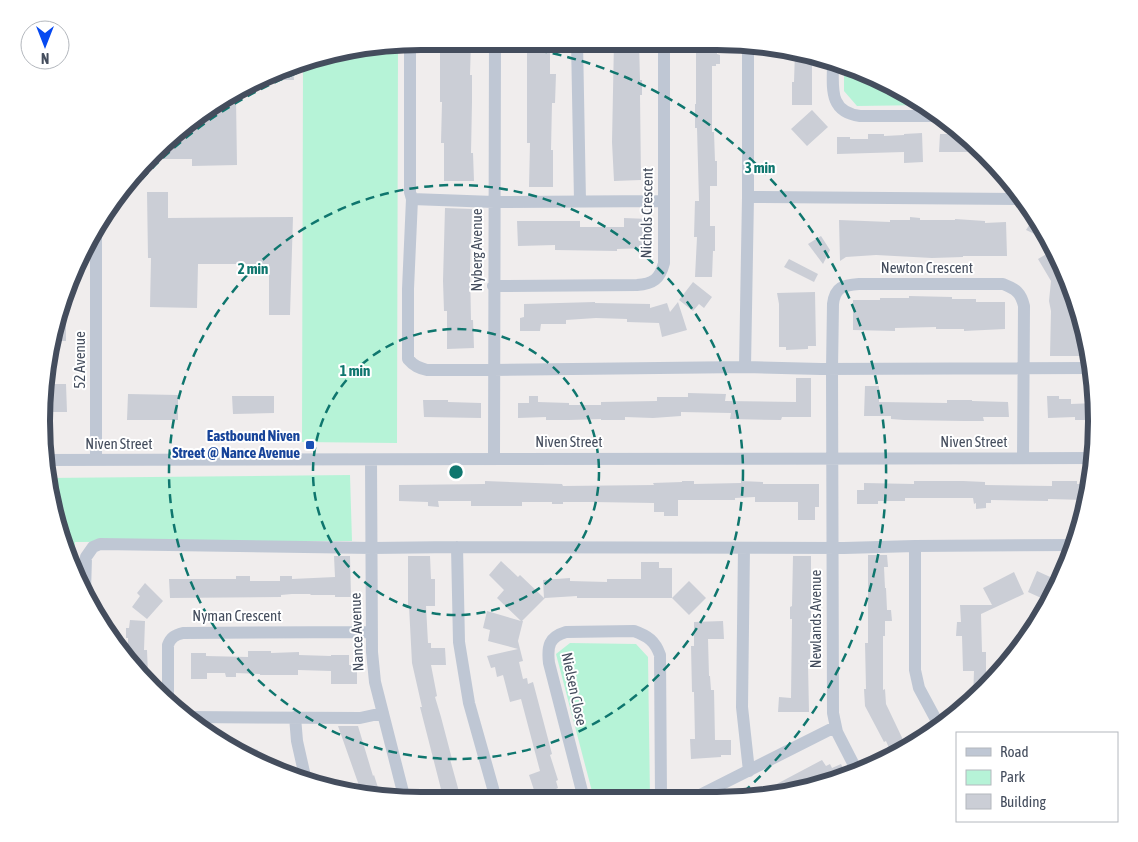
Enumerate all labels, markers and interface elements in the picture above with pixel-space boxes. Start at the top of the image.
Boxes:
north arrow [20,20,70,70]
text: N [41,50,49,66]
text: 3 min [745,159,775,176]
street label: Nichols Crescent [637,167,656,259]
street label: Nyberg Avenue [468,208,485,291]
street label: Newton Crescent [881,259,973,276]
text: 2 min [238,260,268,277]
street label: 52 Avenue [71,331,88,389]
text: 1 min [340,362,370,379]
place label: Eastbound Niven Street @ Nance Avenue [172,427,300,461]
street label: Niven Street [535,433,603,450]
street label: Niven Street [940,433,1008,450]
street label: Niven Street [85,435,153,452]
marker: Eastbound Niven Street @ Nance Avenue [304,439,316,451]
centre of rings [447,463,465,481]
street label: Newlands Avenue [807,569,824,668]
street label: Nance Avenue [347,592,366,672]
street label: Nyman Crescent [192,607,282,624]
street label: Nielsen Close [558,651,591,727]
legend [956,732,1118,822]
text: Road [1000,743,1029,760]
text: Park [1000,768,1025,785]
text: Building [1000,793,1046,810]

